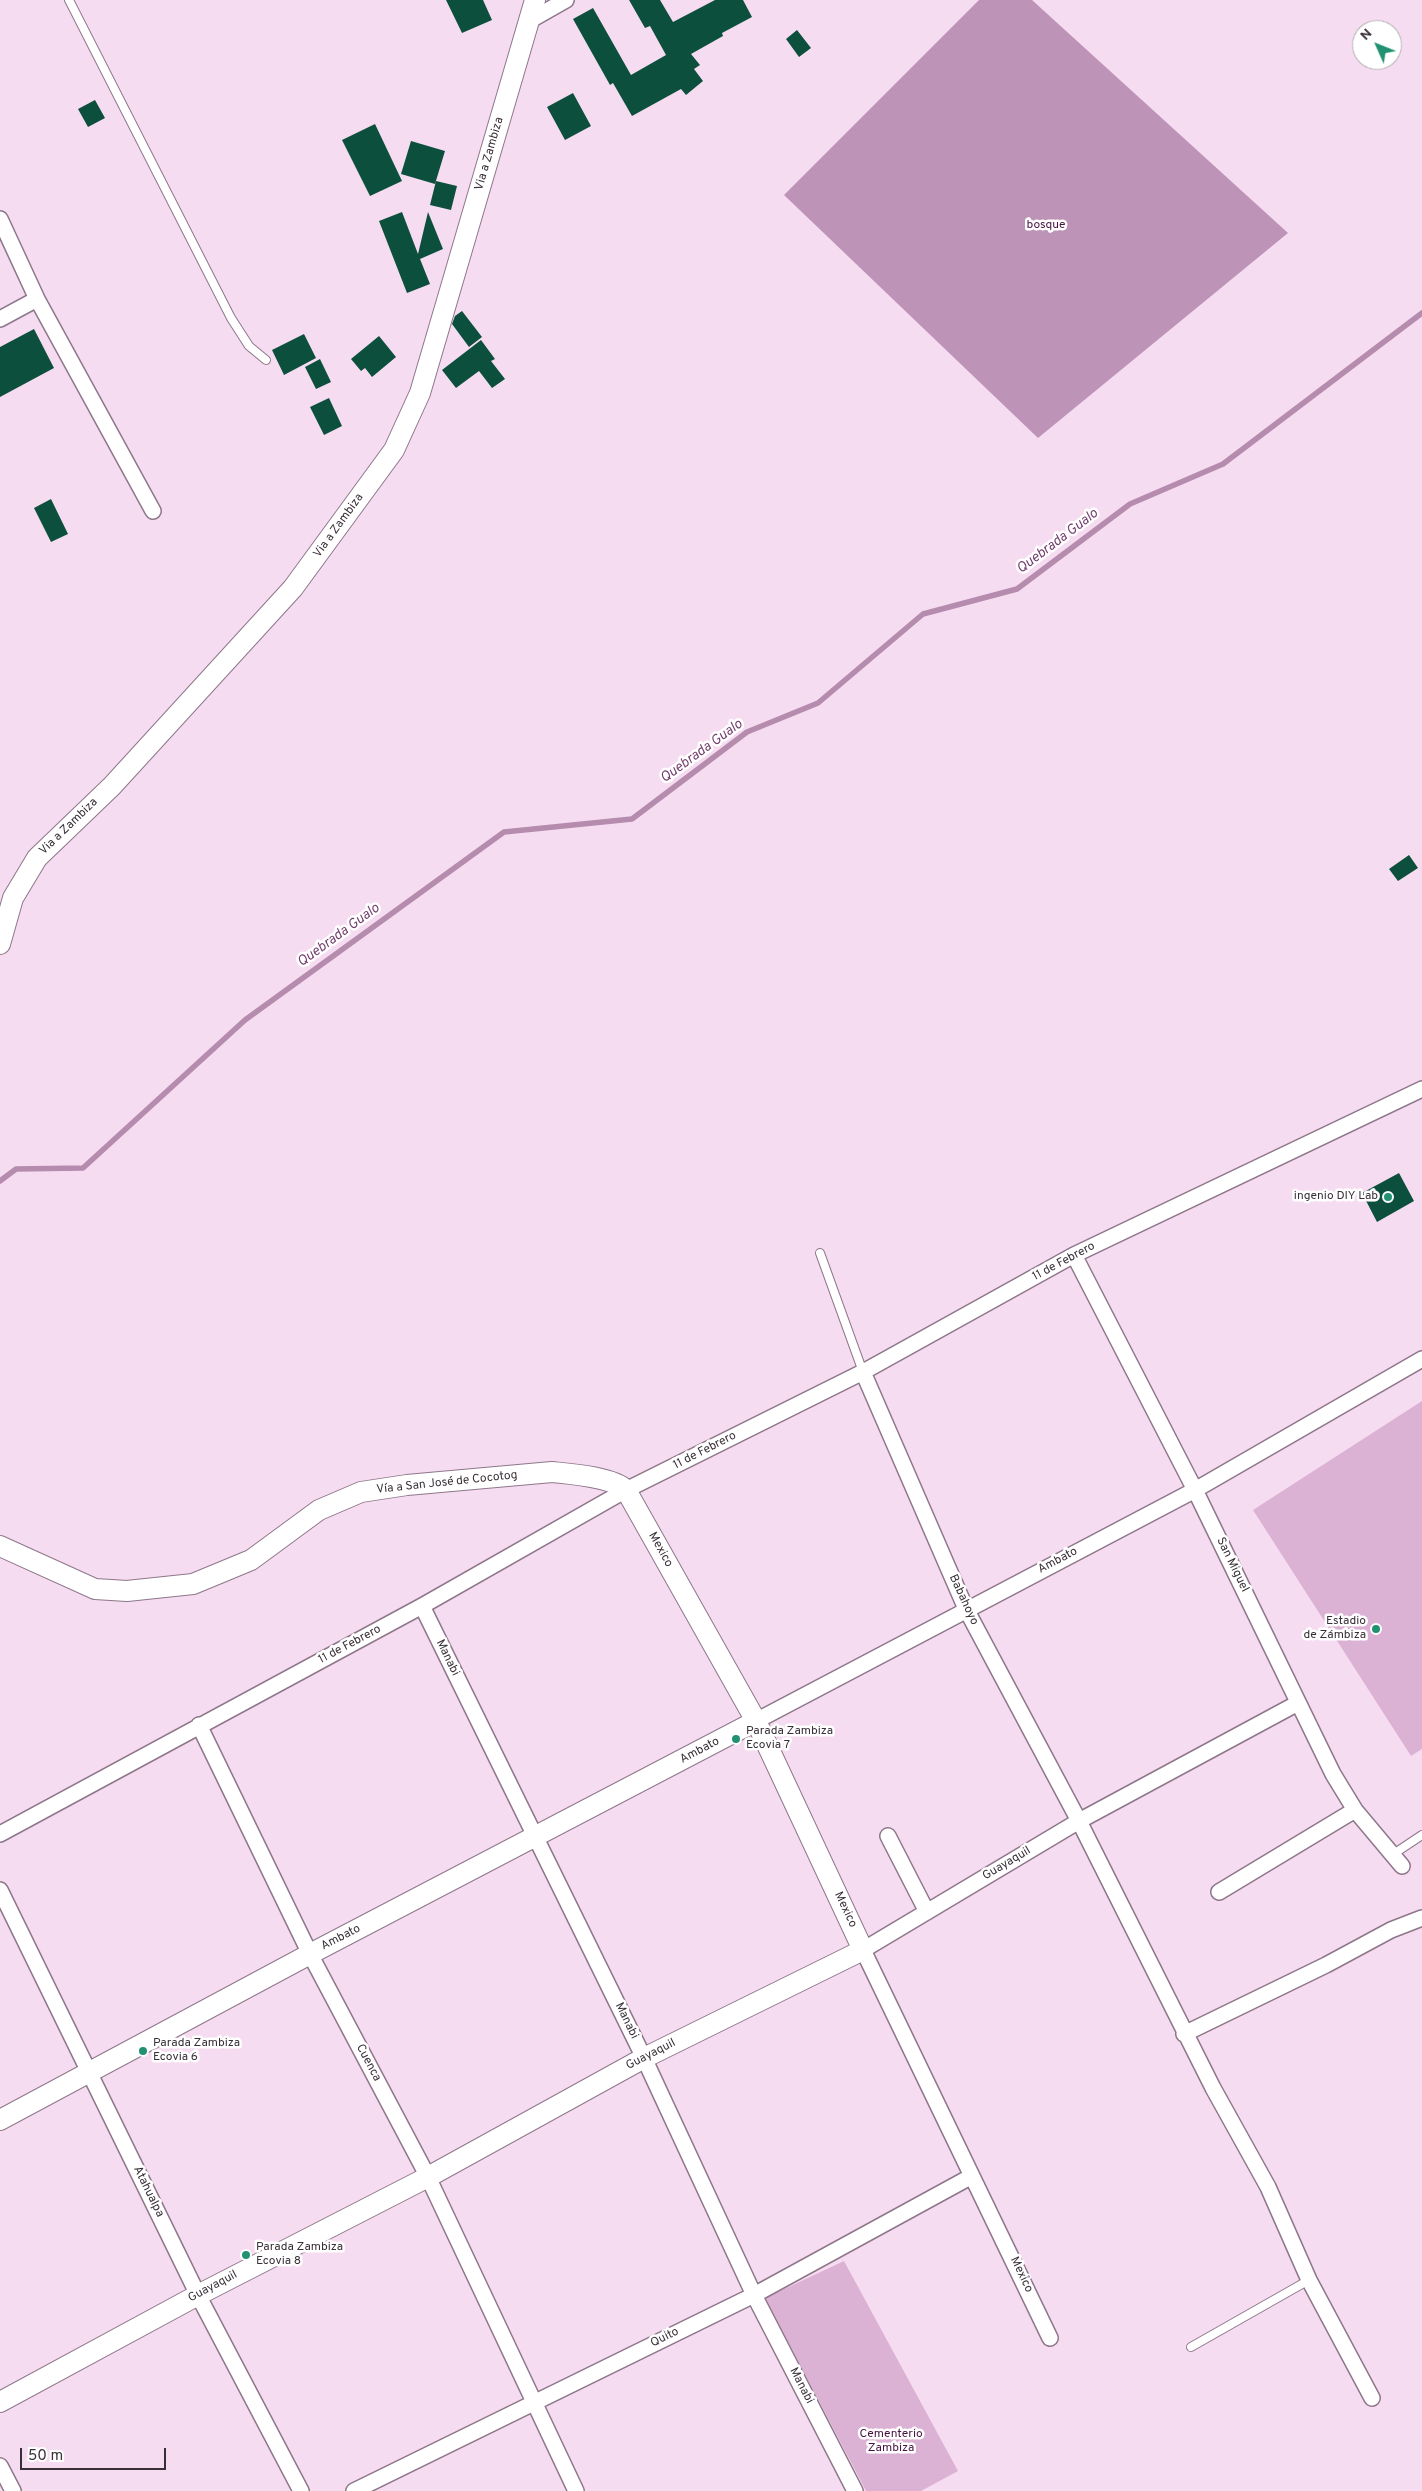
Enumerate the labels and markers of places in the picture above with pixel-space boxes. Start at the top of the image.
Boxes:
place label: ingenio DIY Lab [1294,1190,1378,1204]
marker: ingenio DIY Lab [1382,1191,1394,1203]
place label: Estadio de Zámbiza [1304,1615,1366,1643]
marker: Estadio de Zámbiza [1370,1623,1382,1635]
place label: Parada Zambiza Ecovia 7 [746,1725,833,1753]
marker: Parada Zambiza Ecovia 7 [730,1733,742,1745]
place label: Parada Zambiza Ecovia 6 [153,2037,240,2065]
marker: Parada Zambiza Ecovia 6 [137,2045,149,2057]
place label: Parada Zambiza Ecovia 8 [256,2241,343,2269]
marker: Parada Zambiza Ecovia 8 [240,2249,252,2261]

